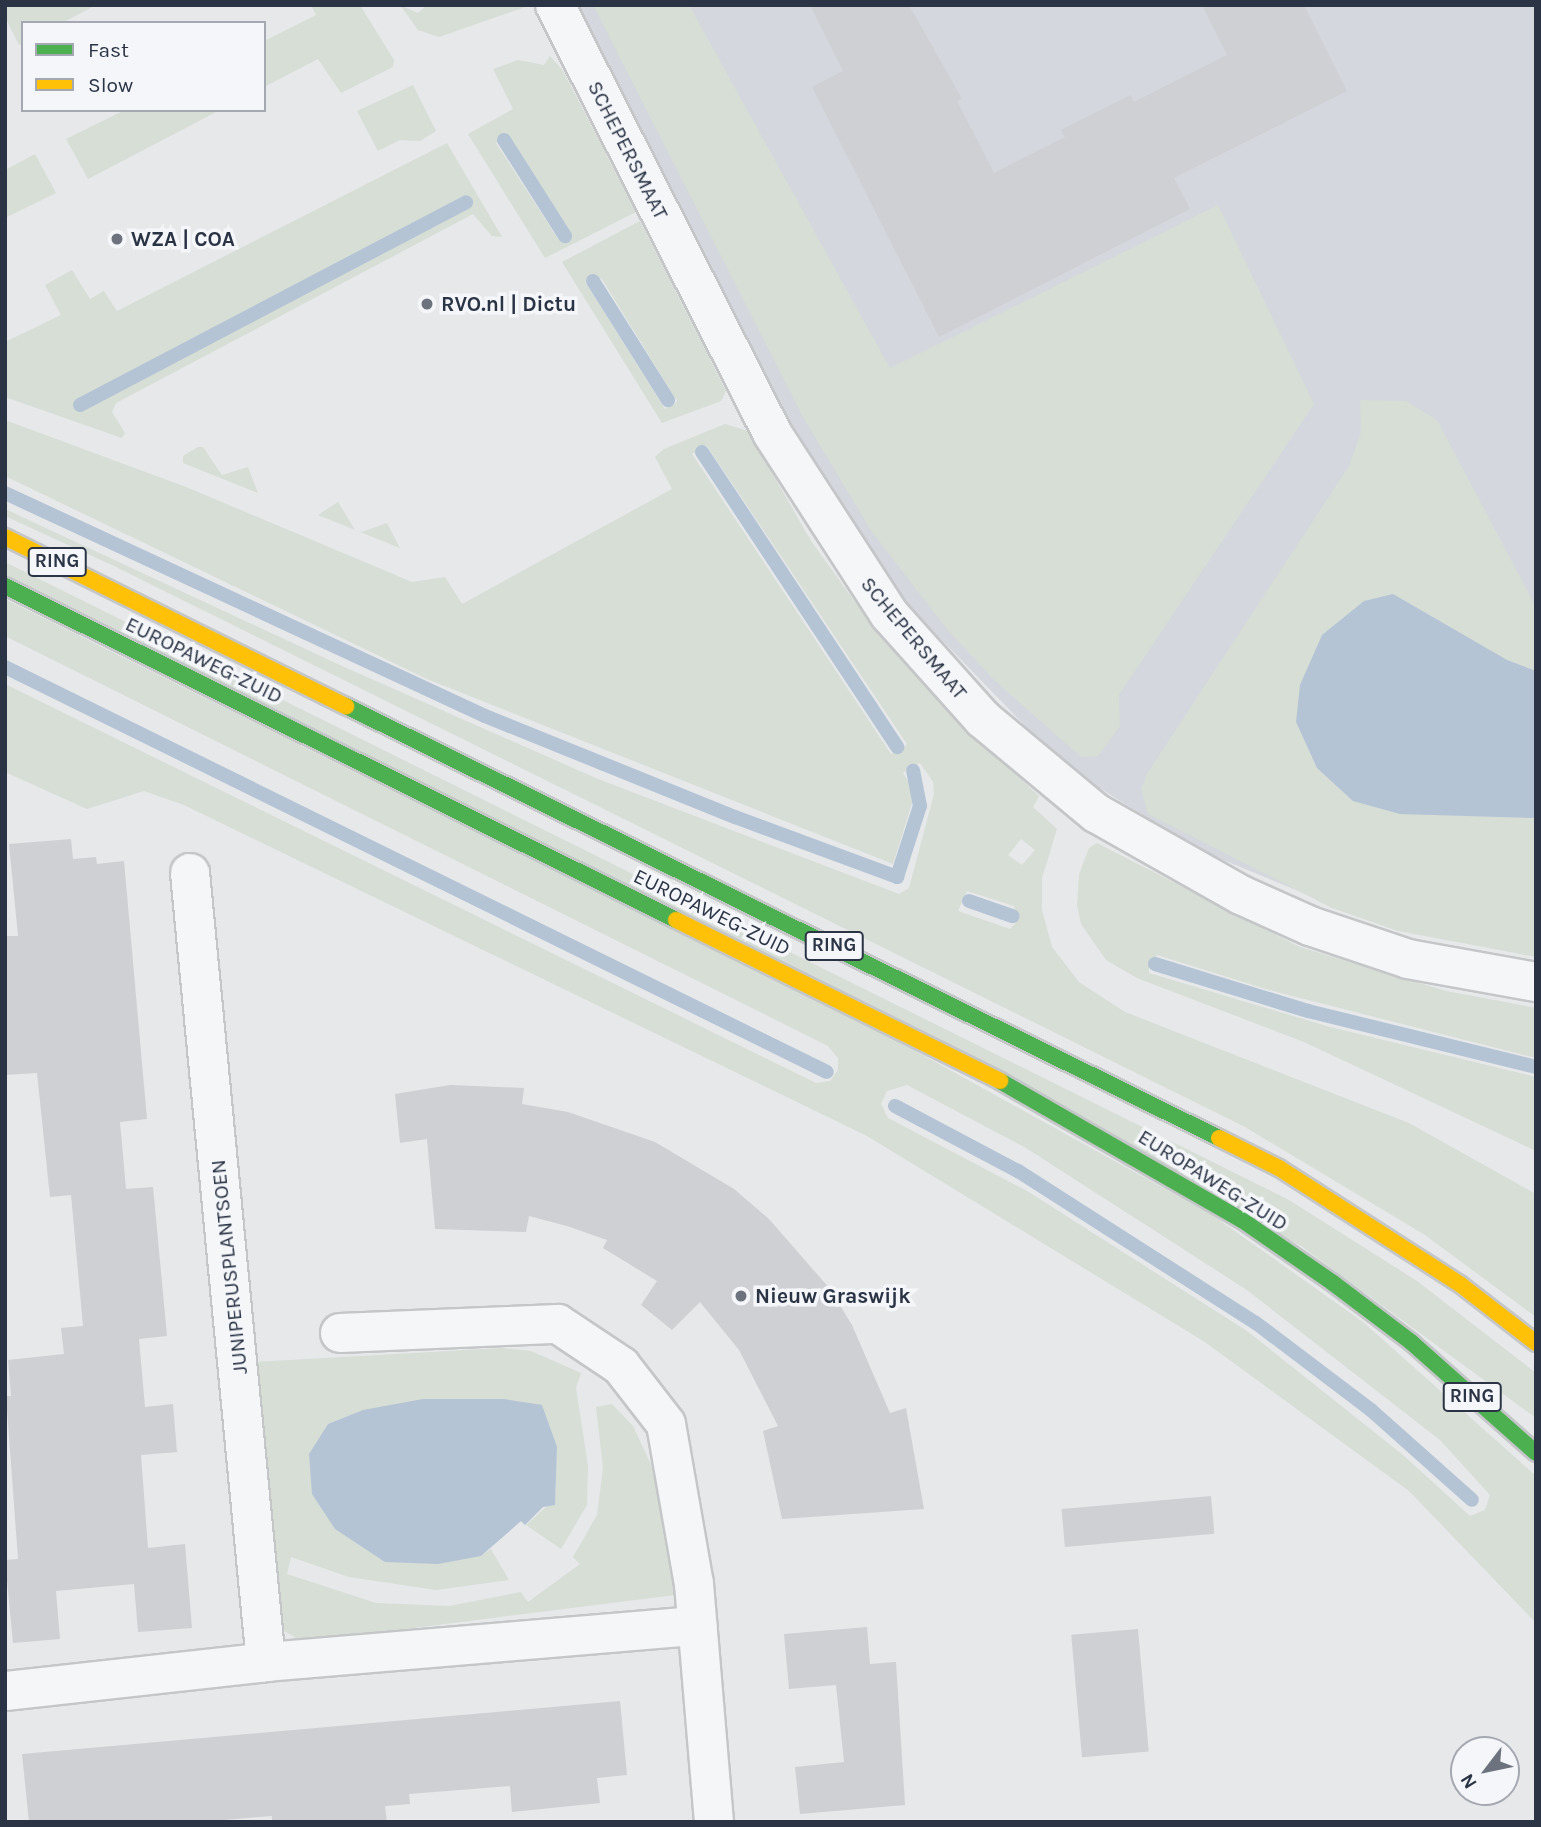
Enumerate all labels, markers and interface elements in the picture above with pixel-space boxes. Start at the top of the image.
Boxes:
legend [21,21,266,112]
text: Fast [88,38,129,62]
text: Slow [88,73,133,97]
street label: SCHEPERSMAAT [582,77,674,223]
place label: WZA | COA [131,226,235,252]
marker: WZA | COA [109,231,125,247]
place label: RVO.nl | Dictu [441,291,576,317]
marker: RVO.nl | Dictu [419,296,435,312]
road number: RING [27,547,87,578]
street label: SCHEPERSMAAT [856,572,972,704]
street label: EUROPAWEG-ZUID [121,611,287,709]
street label: EUROPAWEG-ZUID [629,863,795,961]
road number: RING [804,930,864,962]
street label: EUROPAWEG-ZUID [1134,1124,1292,1236]
street label: JUNIPERUSPLANTSOEN [205,1158,253,1376]
place label: Nieuw Graswijk [755,1283,911,1309]
marker: Nieuw Graswijk [733,1288,749,1304]
road number: RING [1442,1382,1502,1413]
north arrow [1450,1736,1520,1806]
text: N [1456,1769,1482,1793]

